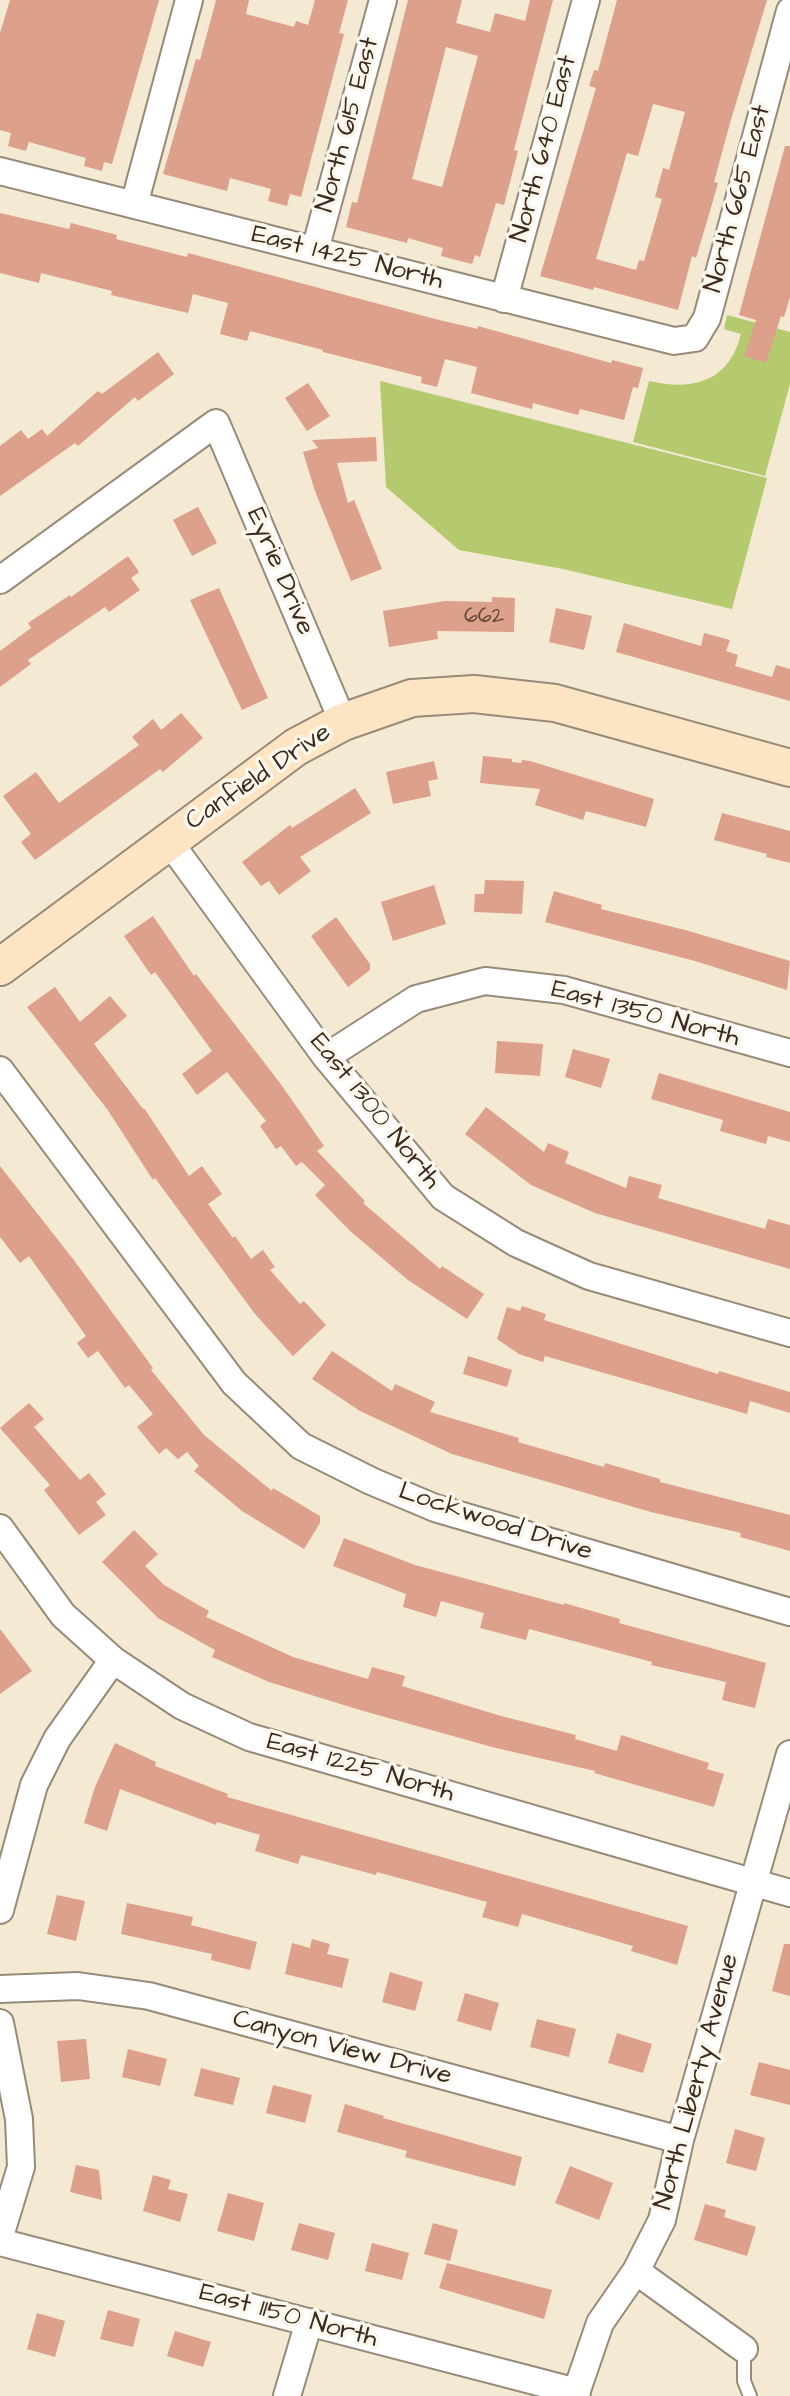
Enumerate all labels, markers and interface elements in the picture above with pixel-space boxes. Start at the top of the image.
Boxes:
street label: North 615 East [311,34,387,216]
street label: North 640 East [505,52,585,246]
street label: North 665 East [699,102,779,296]
street label: East 1425 North [248,220,446,298]
street label: Eyrie Drive [238,504,320,640]
house number: 662 [464,604,504,630]
street label: Canfield Drive [180,718,338,838]
street label: East 1350 North [548,975,742,1055]
street label: East 1300 North [302,1028,446,1196]
street label: Lockwood Drive [394,1477,596,1569]
street label: East 1225 North [263,1727,457,1811]
street label: North Liberty Avenue [649,1951,747,2213]
street label: Canyon View Drive [229,2005,455,2093]
street label: East 1150 North [196,2278,380,2356]

